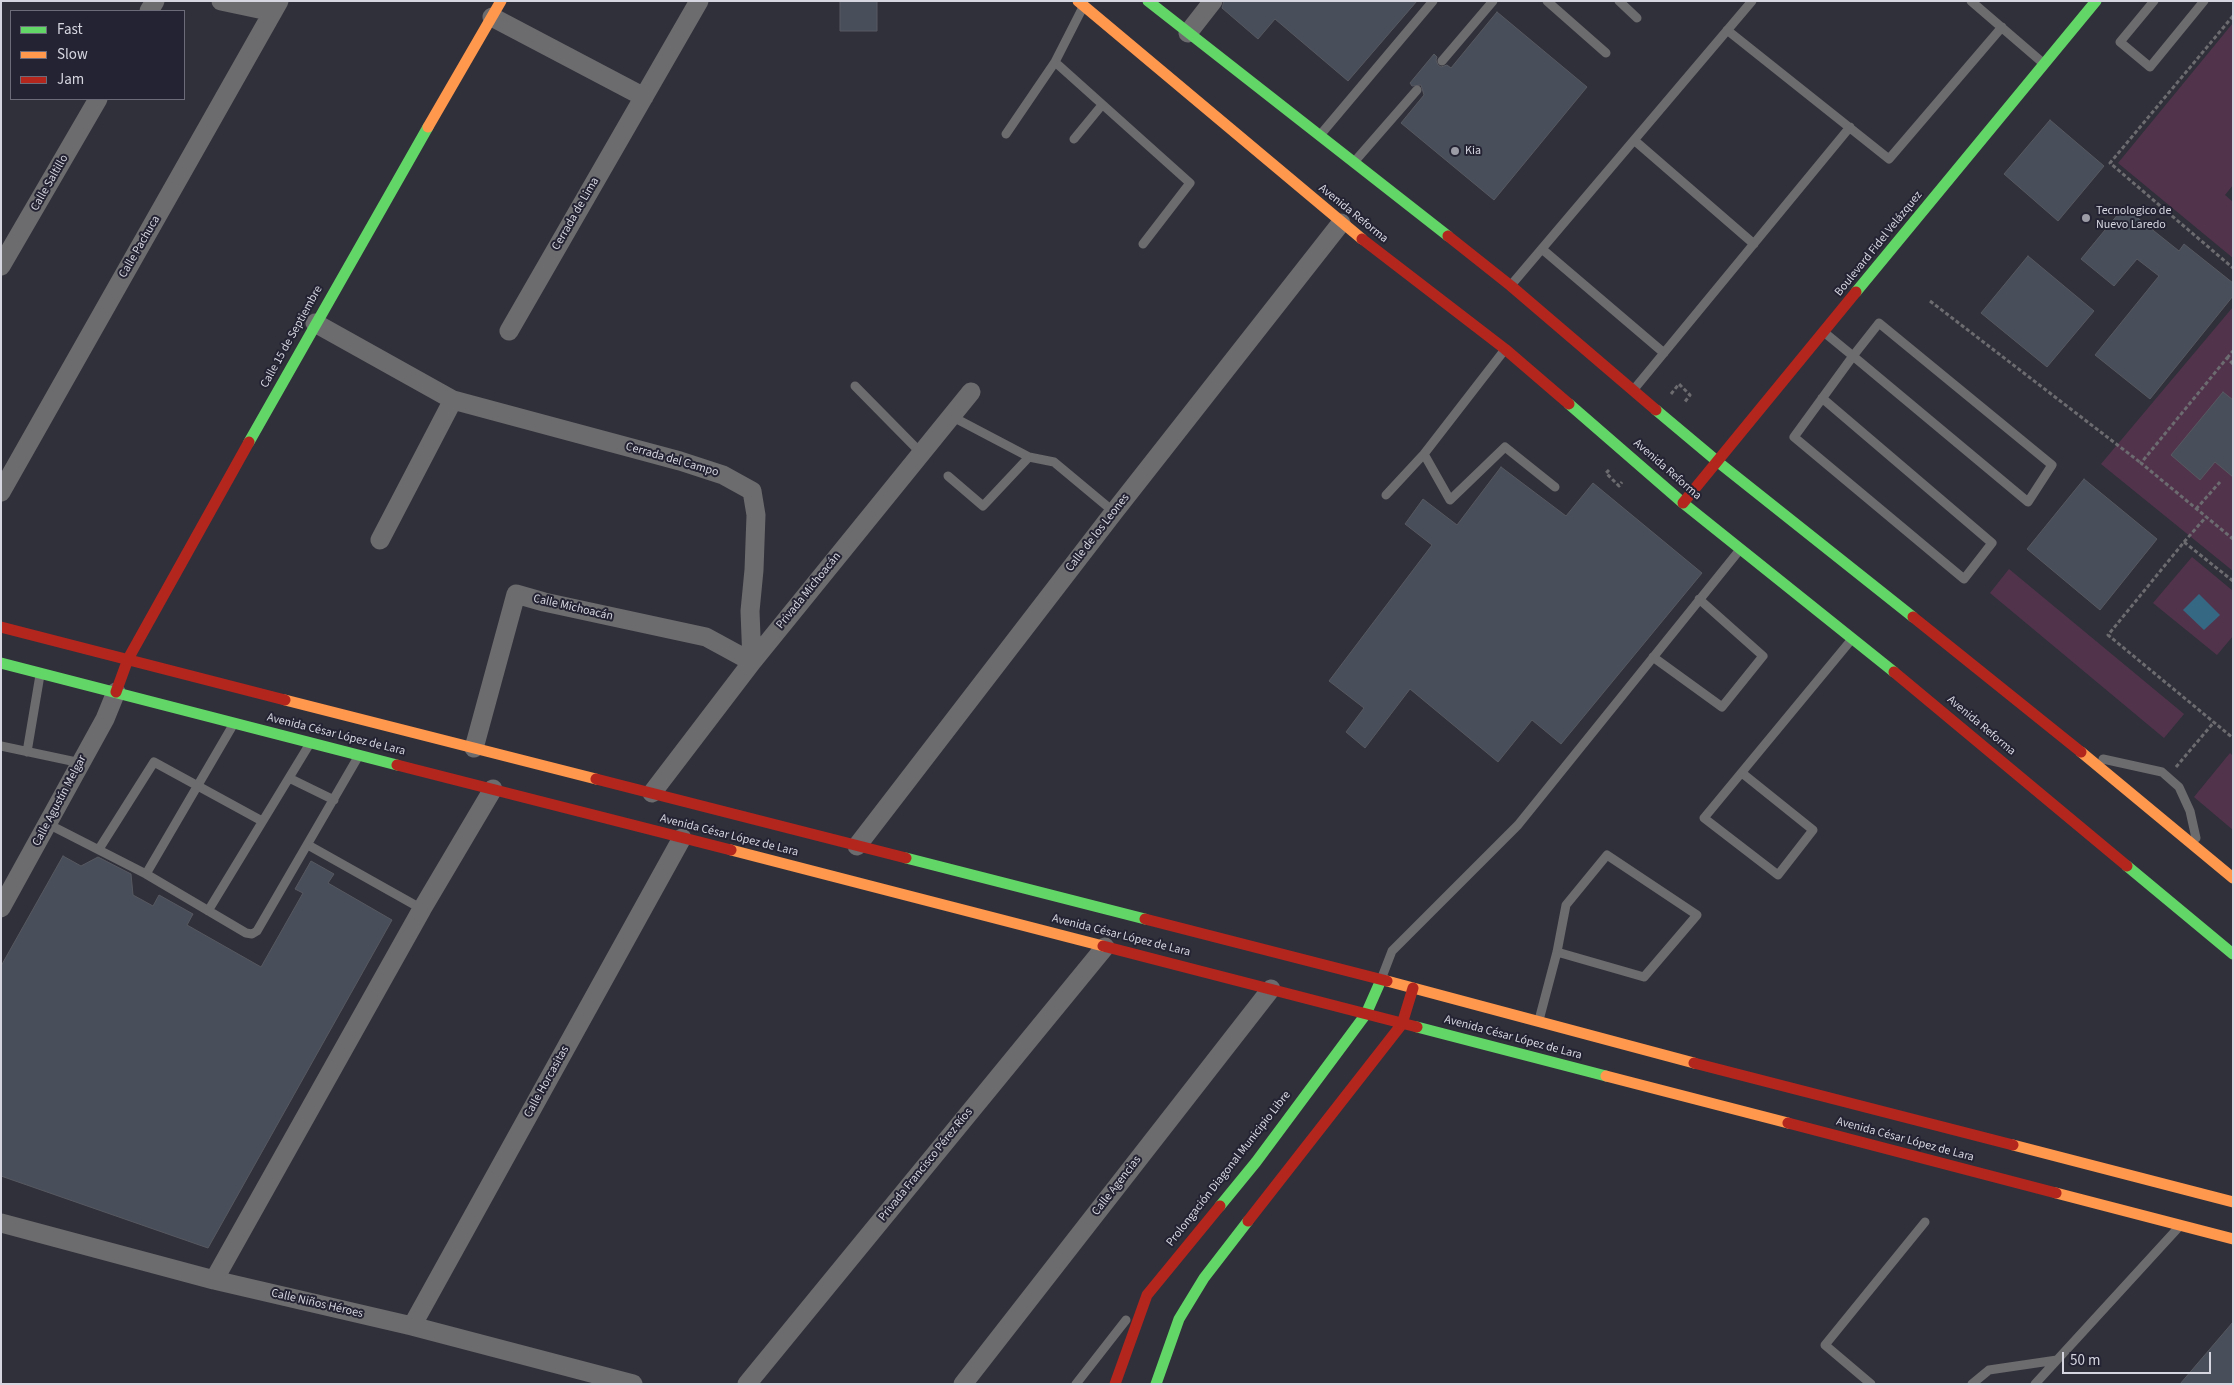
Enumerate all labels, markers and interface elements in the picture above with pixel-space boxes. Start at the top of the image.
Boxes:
legend [10,10,185,100]
text: Fast [57,19,83,40]
text: Slow [57,44,88,65]
text: Jam [57,69,84,90]
place label: Kia [1465,144,1481,158]
marker: Kia [1449,145,1461,157]
street label: Calle Saltillo [28,152,72,214]
street label: Cerrada de Lima [549,175,603,253]
street label: Avenida Reforma [1315,182,1391,246]
street label: Boulevard Fidel Velázquez [1832,189,1926,299]
place label: Tecnologico de Nuevo Laredo [2096,204,2171,232]
marker: Tecnologico de Nuevo Laredo [2080,212,2092,224]
street label: Calle Pachuca [116,213,164,281]
street label: Calle 15 de Septiembre [258,283,326,391]
street label: Avenida Reforma [1630,437,1704,503]
street label: Cerrada del Campo [624,440,720,480]
street label: Calle de los Leones [1063,491,1133,575]
street label: Privada Michoacán [774,550,844,632]
street label: Calle Michoacán [532,592,614,624]
street label: Avenida Reforma [1944,693,2018,759]
street label: Avenida César López de Lara [265,711,407,759]
street label: Calle Agustín Melgar [30,753,90,849]
street label: Avenida César López de Lara [658,812,800,860]
street label: Avenida César López de Lara [1050,912,1192,960]
street label: Avenida César López de Lara [1442,1013,1584,1063]
street label: Calle Horcasitas [521,1044,573,1120]
street label: Prolongación Diagonal Municipio Libre [1164,1088,1294,1250]
street label: Privada Francisco Pérez Ríos [876,1106,976,1224]
street label: Avenida César López de Lara [1834,1115,1976,1165]
street label: Calle Agencias [1089,1153,1145,1219]
street label: Calle Niños Héroes [270,1286,364,1322]
scale bar [2064,1342,2213,1374]
text: 50 m [2070,1350,2100,1371]

